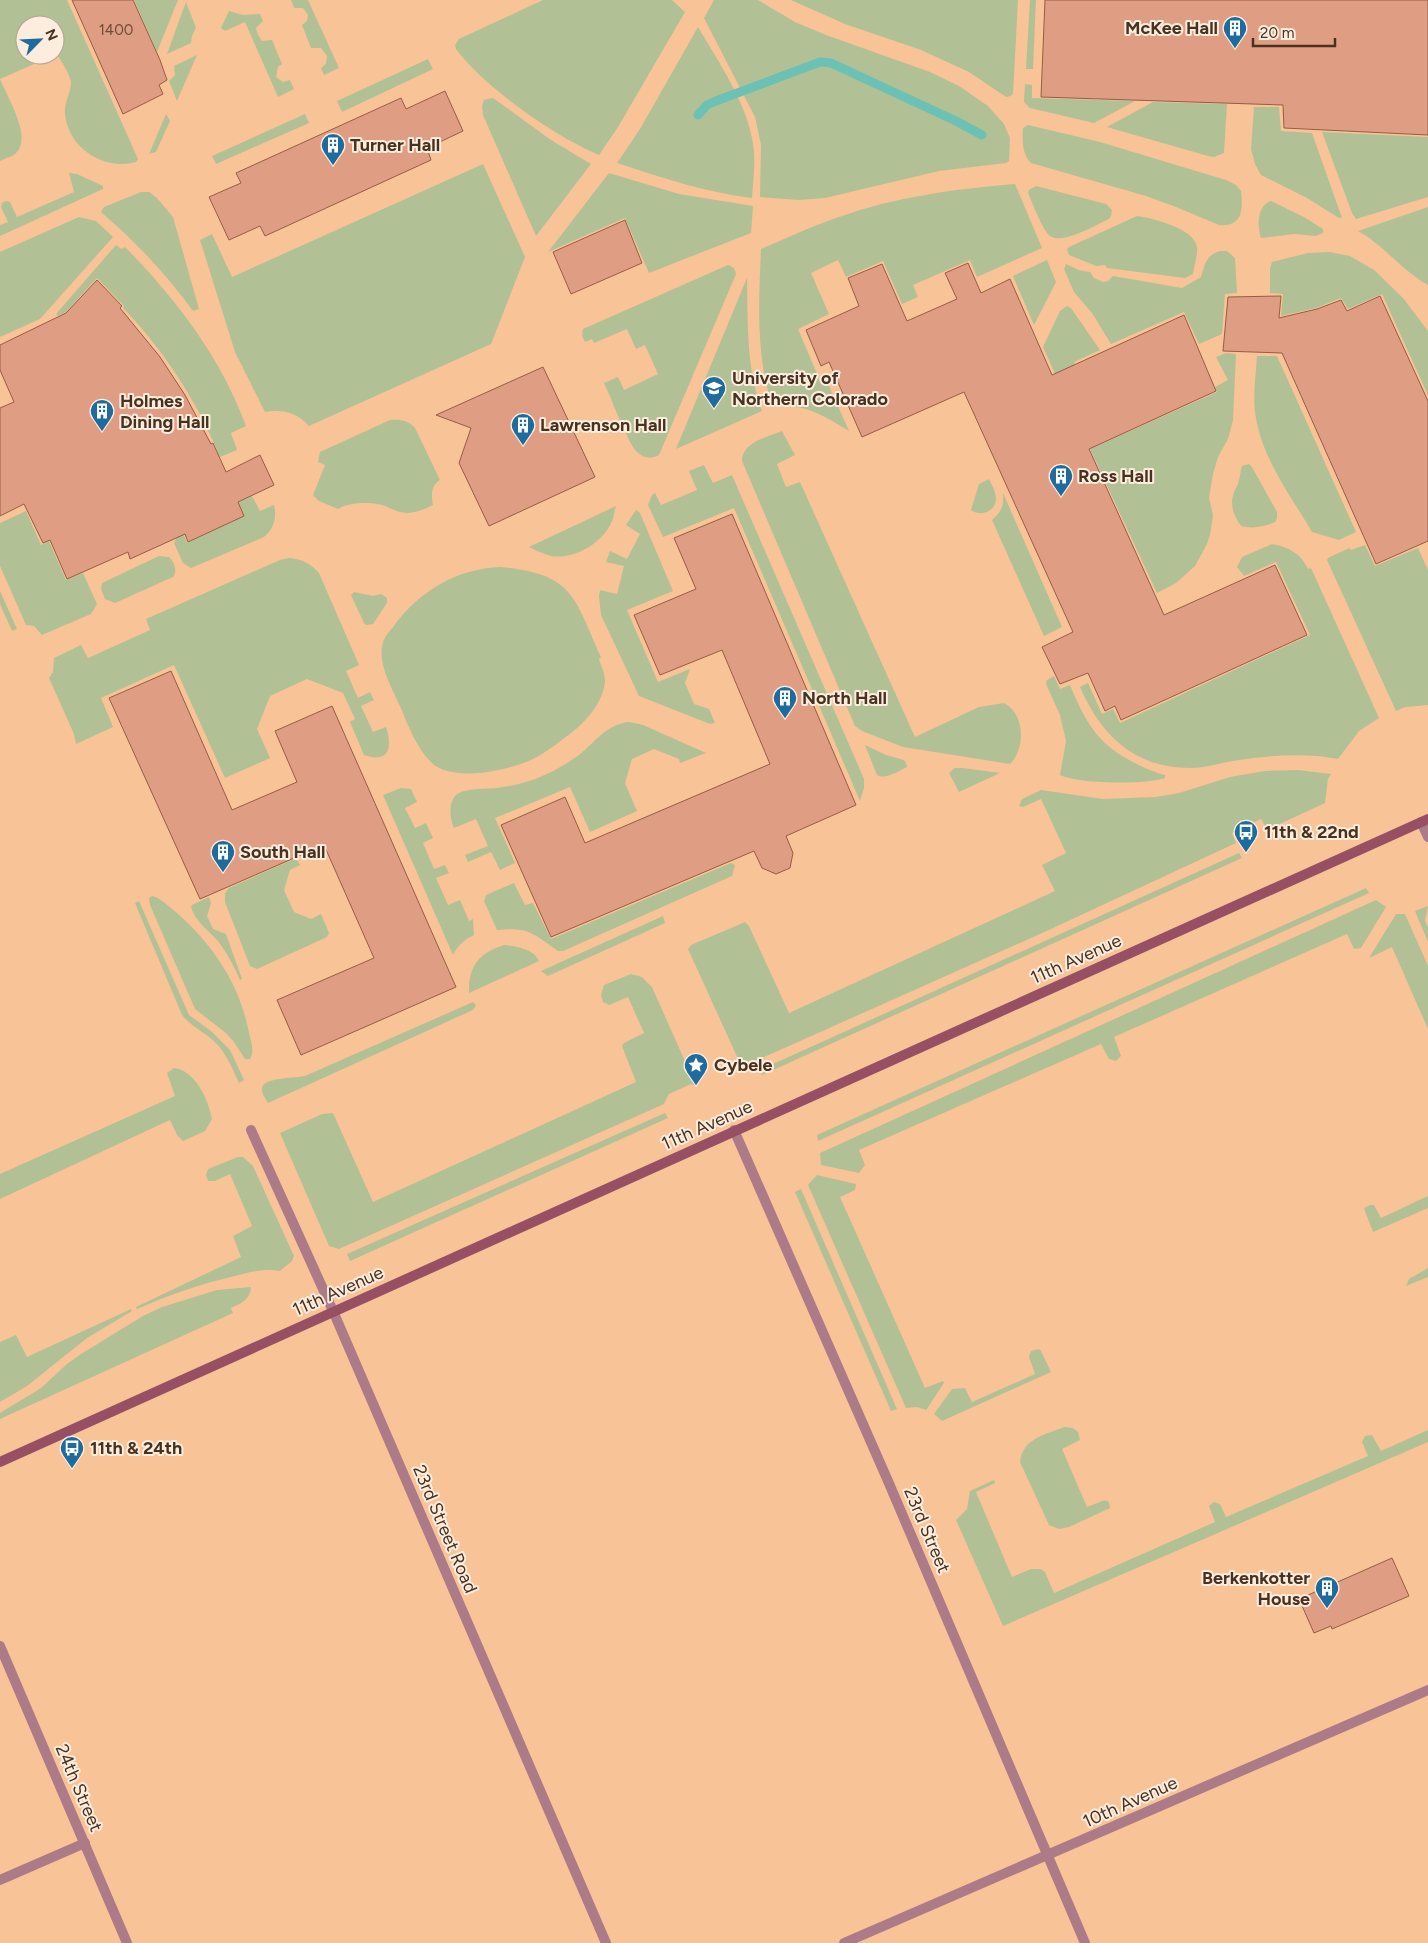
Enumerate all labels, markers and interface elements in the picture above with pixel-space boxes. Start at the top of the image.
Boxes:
north arrow [15,15,65,65]
building icon: McKee Hall [1222,15,1248,49]
scale bar [1253,15,1336,47]
place label: McKee Hall [1125,17,1218,39]
house number: 1400 [99,21,133,39]
text: 20 m [1260,24,1294,42]
text: N [41,27,61,43]
building icon: Turner Hall [320,132,346,166]
place label: Turner Hall [350,134,440,156]
place label: University of Northern Colorado [732,367,888,410]
school or university icon: University of Northern Colorado [701,375,727,409]
place label: Holmes Dining Hall [120,390,210,433]
building icon: Holmes Dining Hall [89,398,115,432]
building icon: Lawrenson Hall [510,412,536,446]
place label: Lawrenson Hall [540,414,666,436]
building icon: Ross Hall [1048,463,1074,497]
place label: Ross Hall [1078,465,1153,487]
building icon: North Hall [772,685,798,719]
place label: North Hall [802,687,887,709]
bus stop icon: 11th & 22nd [1233,819,1259,853]
place label: 11th & 22nd [1264,821,1359,843]
building icon: South Hall [210,839,236,873]
place label: South Hall [240,841,325,863]
street label: 11th Avenue [1027,929,1125,989]
place icon: Cybele [683,1052,709,1086]
place label: Cybele [714,1054,773,1076]
street label: 11th Avenue [658,1095,756,1155]
street label: 11th Avenue [289,1261,387,1321]
bus stop icon: 11th & 24th [59,1435,85,1469]
place label: 11th & 24th [90,1437,182,1459]
street label: 23rd Street Road [408,1462,482,1596]
street label: 23rd Street [899,1484,955,1577]
place label: Berkenkotter House [1202,1567,1310,1610]
building icon: Berkenkotter House [1314,1575,1340,1609]
street label: 24th Street [51,1741,107,1835]
street label: 10th Avenue [1079,1771,1181,1833]

